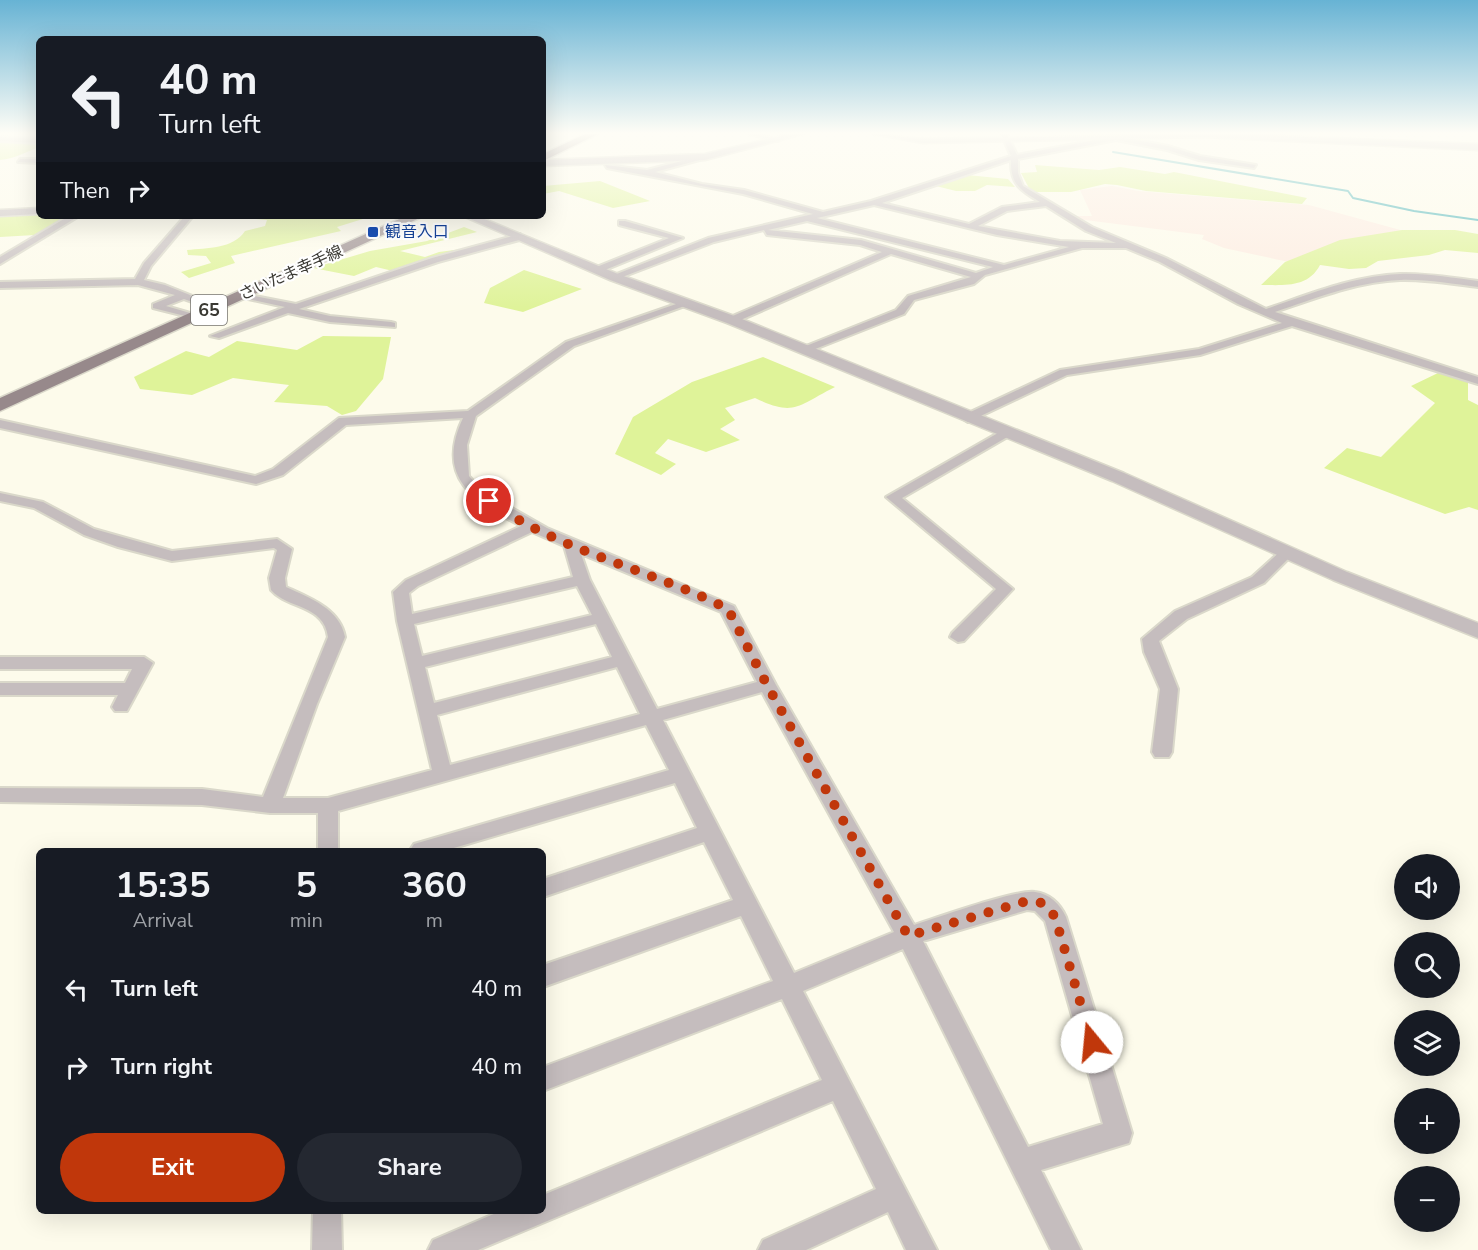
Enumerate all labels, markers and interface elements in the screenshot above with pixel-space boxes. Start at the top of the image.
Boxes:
text: 40 m [159,52,258,109]
icon: left [60,60,138,138]
text: Turn left [159,106,260,143]
icon: right [122,174,155,207]
text: Then [60,176,110,206]
place label: 観音入口 [385,221,449,243]
marker: 観音入口 [366,225,380,239]
street label: さいたま幸手線 [236,240,346,306]
road number: 65 [191,295,227,325]
pin [463,475,514,526]
icon: arrive [472,484,505,517]
map controls [1394,854,1460,1232]
button: sound [1394,854,1460,920]
text: 15:35 [115,861,211,910]
text: 5 [295,861,317,910]
text: 360 [402,861,467,910]
text: Arrival [133,907,193,934]
text: min [290,907,323,934]
text: m [426,907,443,934]
button: search [1394,932,1460,998]
icon: left [60,973,93,1006]
text: Turn left [111,974,198,1004]
text: 40 m [471,974,522,1004]
position arrow [1060,1010,1124,1074]
button: layers [1394,1010,1460,1076]
icon: right [60,1051,93,1084]
text: Turn right [111,1052,212,1082]
text: 40 m [471,1052,522,1082]
button: + [1394,1088,1460,1154]
button: Exit [60,1133,285,1202]
button: Share [297,1133,522,1202]
button: − [1394,1166,1460,1232]

